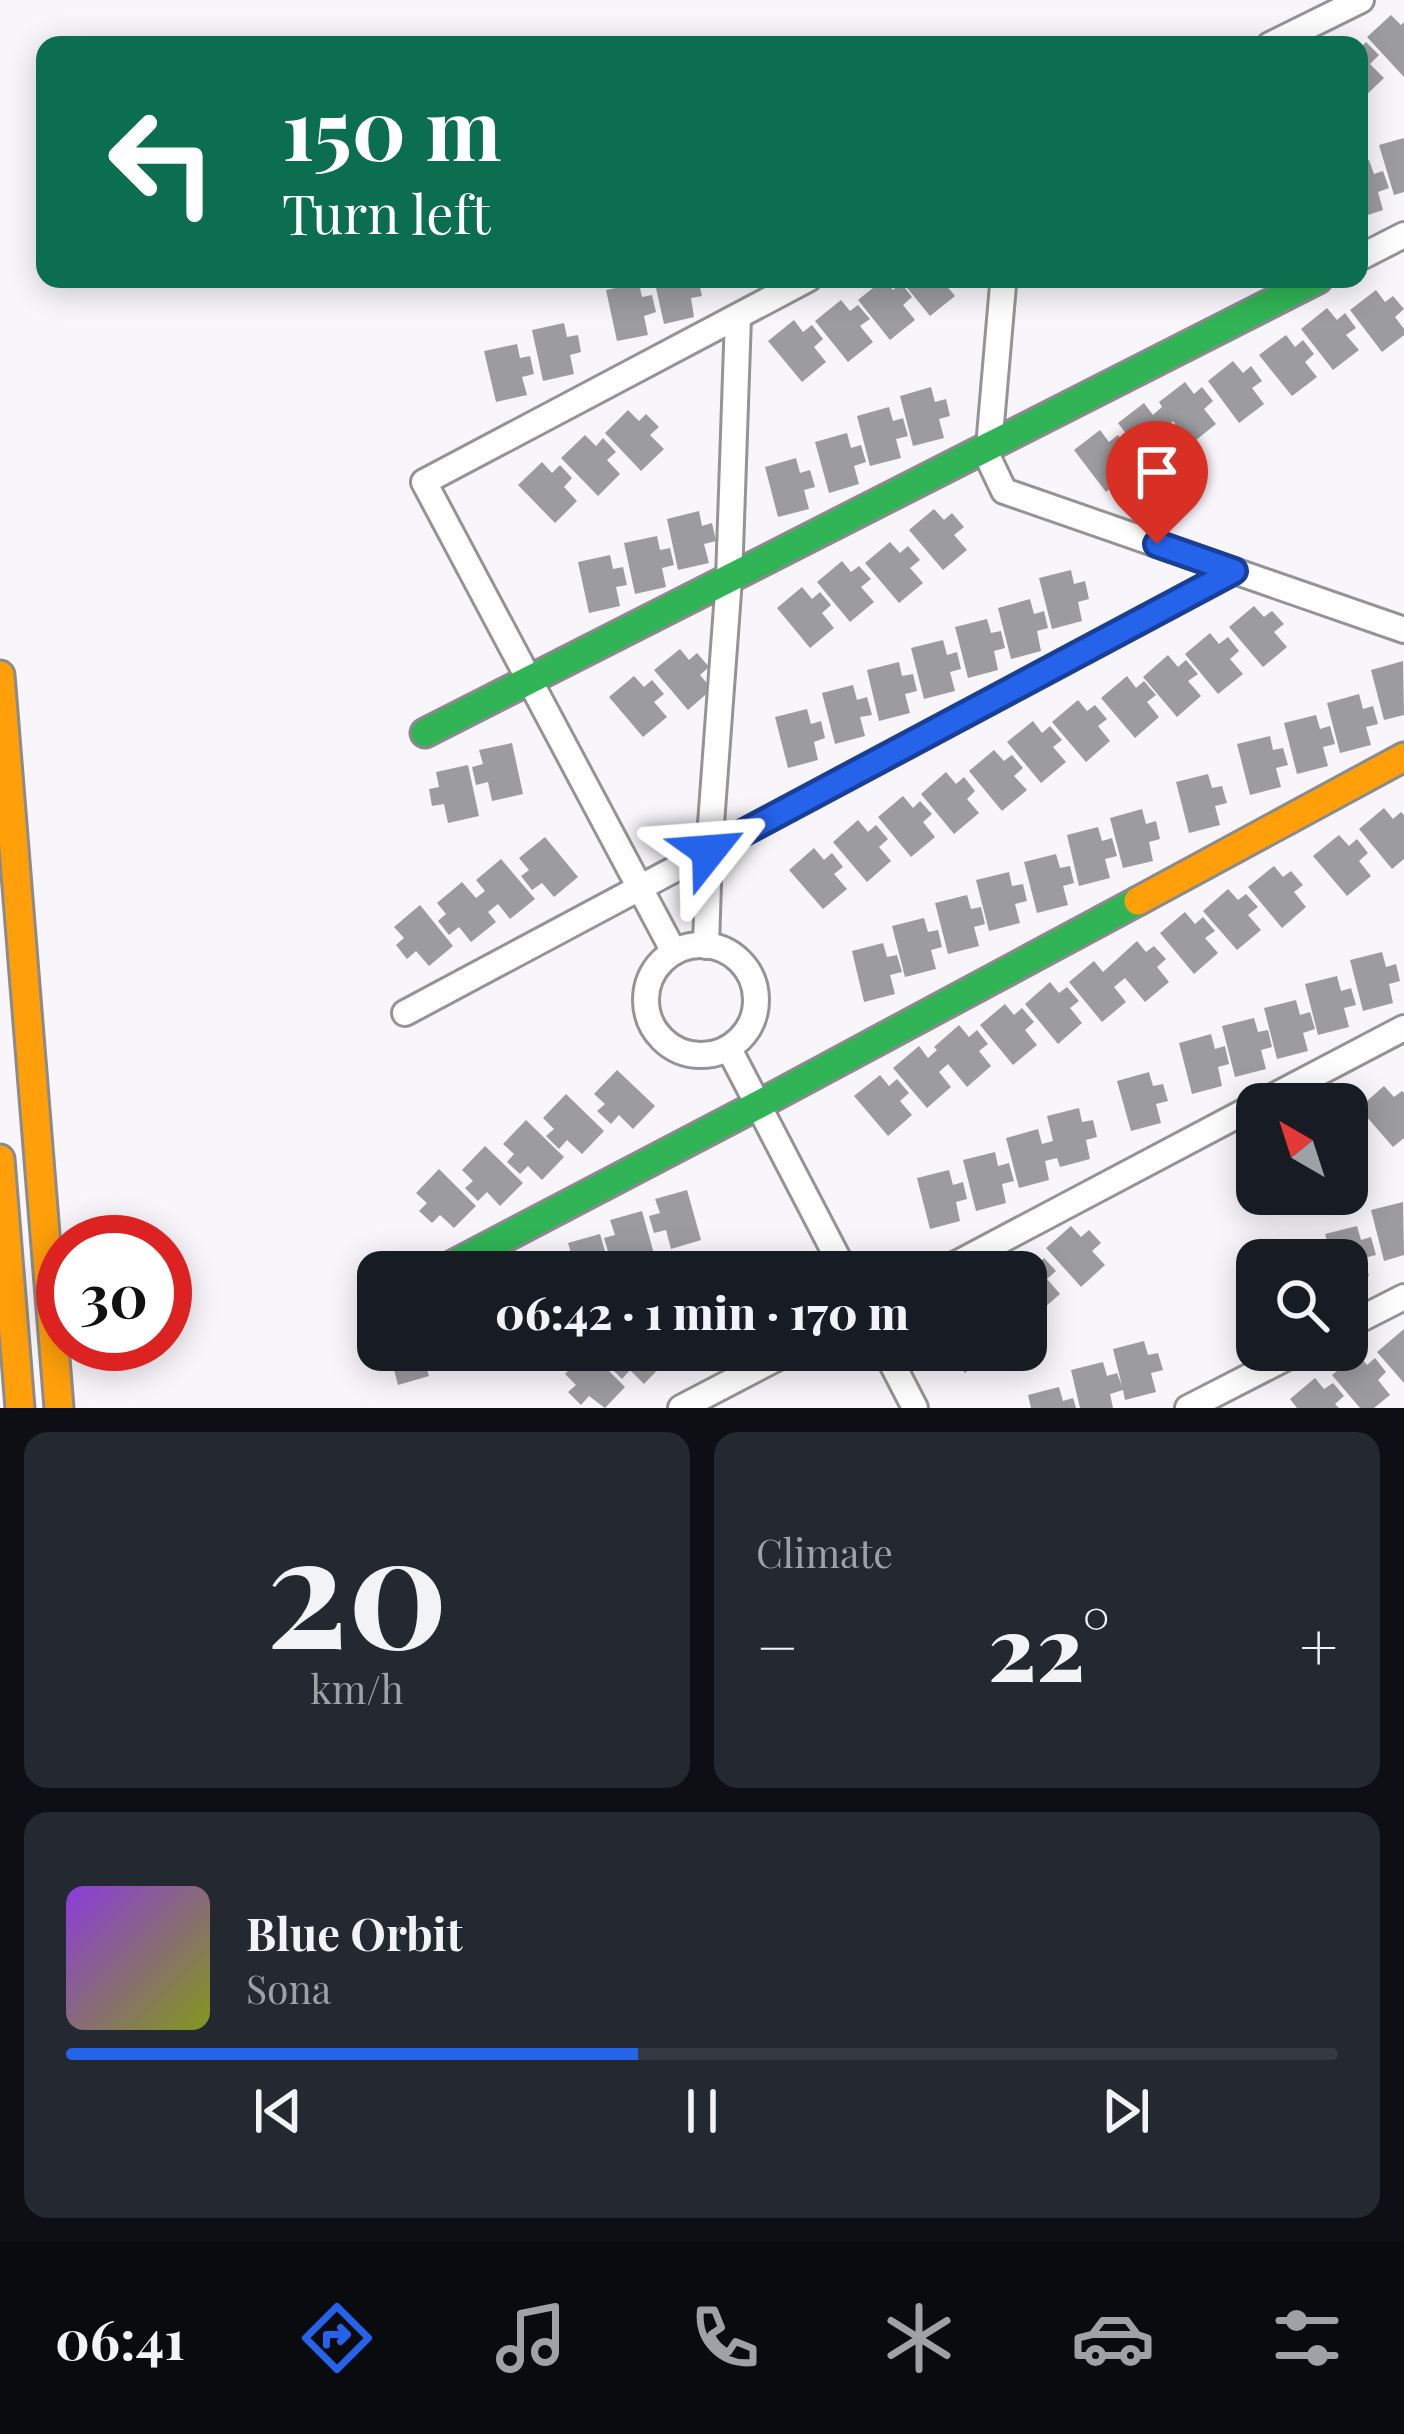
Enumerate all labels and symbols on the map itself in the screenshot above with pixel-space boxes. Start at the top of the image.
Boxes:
pin [1106,421,1208,544]
position arrow [646,788,772,914]
north arrow [1236,1083,1368,1215]
speed limit sign: 30 [36,1215,192,1371]

